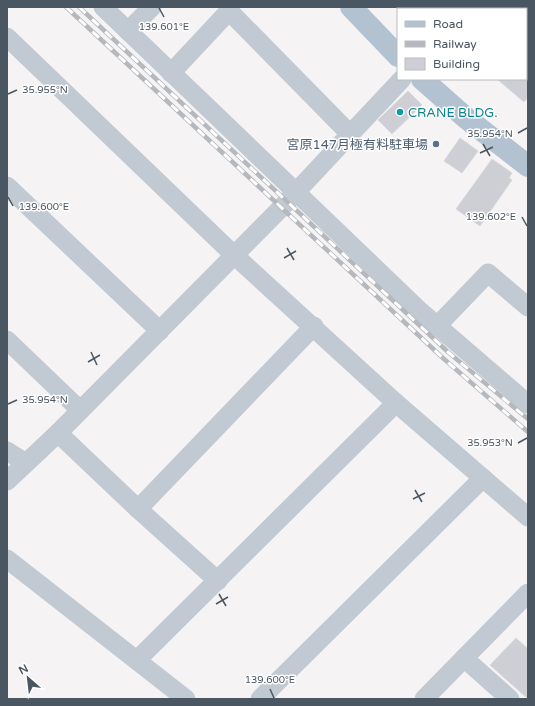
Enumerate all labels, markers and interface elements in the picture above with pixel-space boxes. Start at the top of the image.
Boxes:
legend [397,8,527,80]
text: Road [433,17,463,31]
text: 139.601°E [139,21,189,33]
text: Railway [433,37,477,51]
text: Building [433,57,480,71]
text: 35.955°N [22,84,68,96]
place label: CRANE BLDG. [408,105,498,121]
marker: CRANE BLDG. [395,107,405,117]
text: 35.954°N [467,128,513,140]
place label: 宮原147月極有料駐車場 [287,137,428,153]
marker: 宮原147月極有料駐車場 [431,139,441,149]
text: 139.600°E [19,201,69,213]
text: 139.602°E [466,211,516,223]
text: 35.954°N [22,394,68,406]
text: 35.953°N [467,437,513,449]
north arrow [8,658,48,698]
text: N [17,662,30,677]
text: 139.600°E [245,674,295,686]

